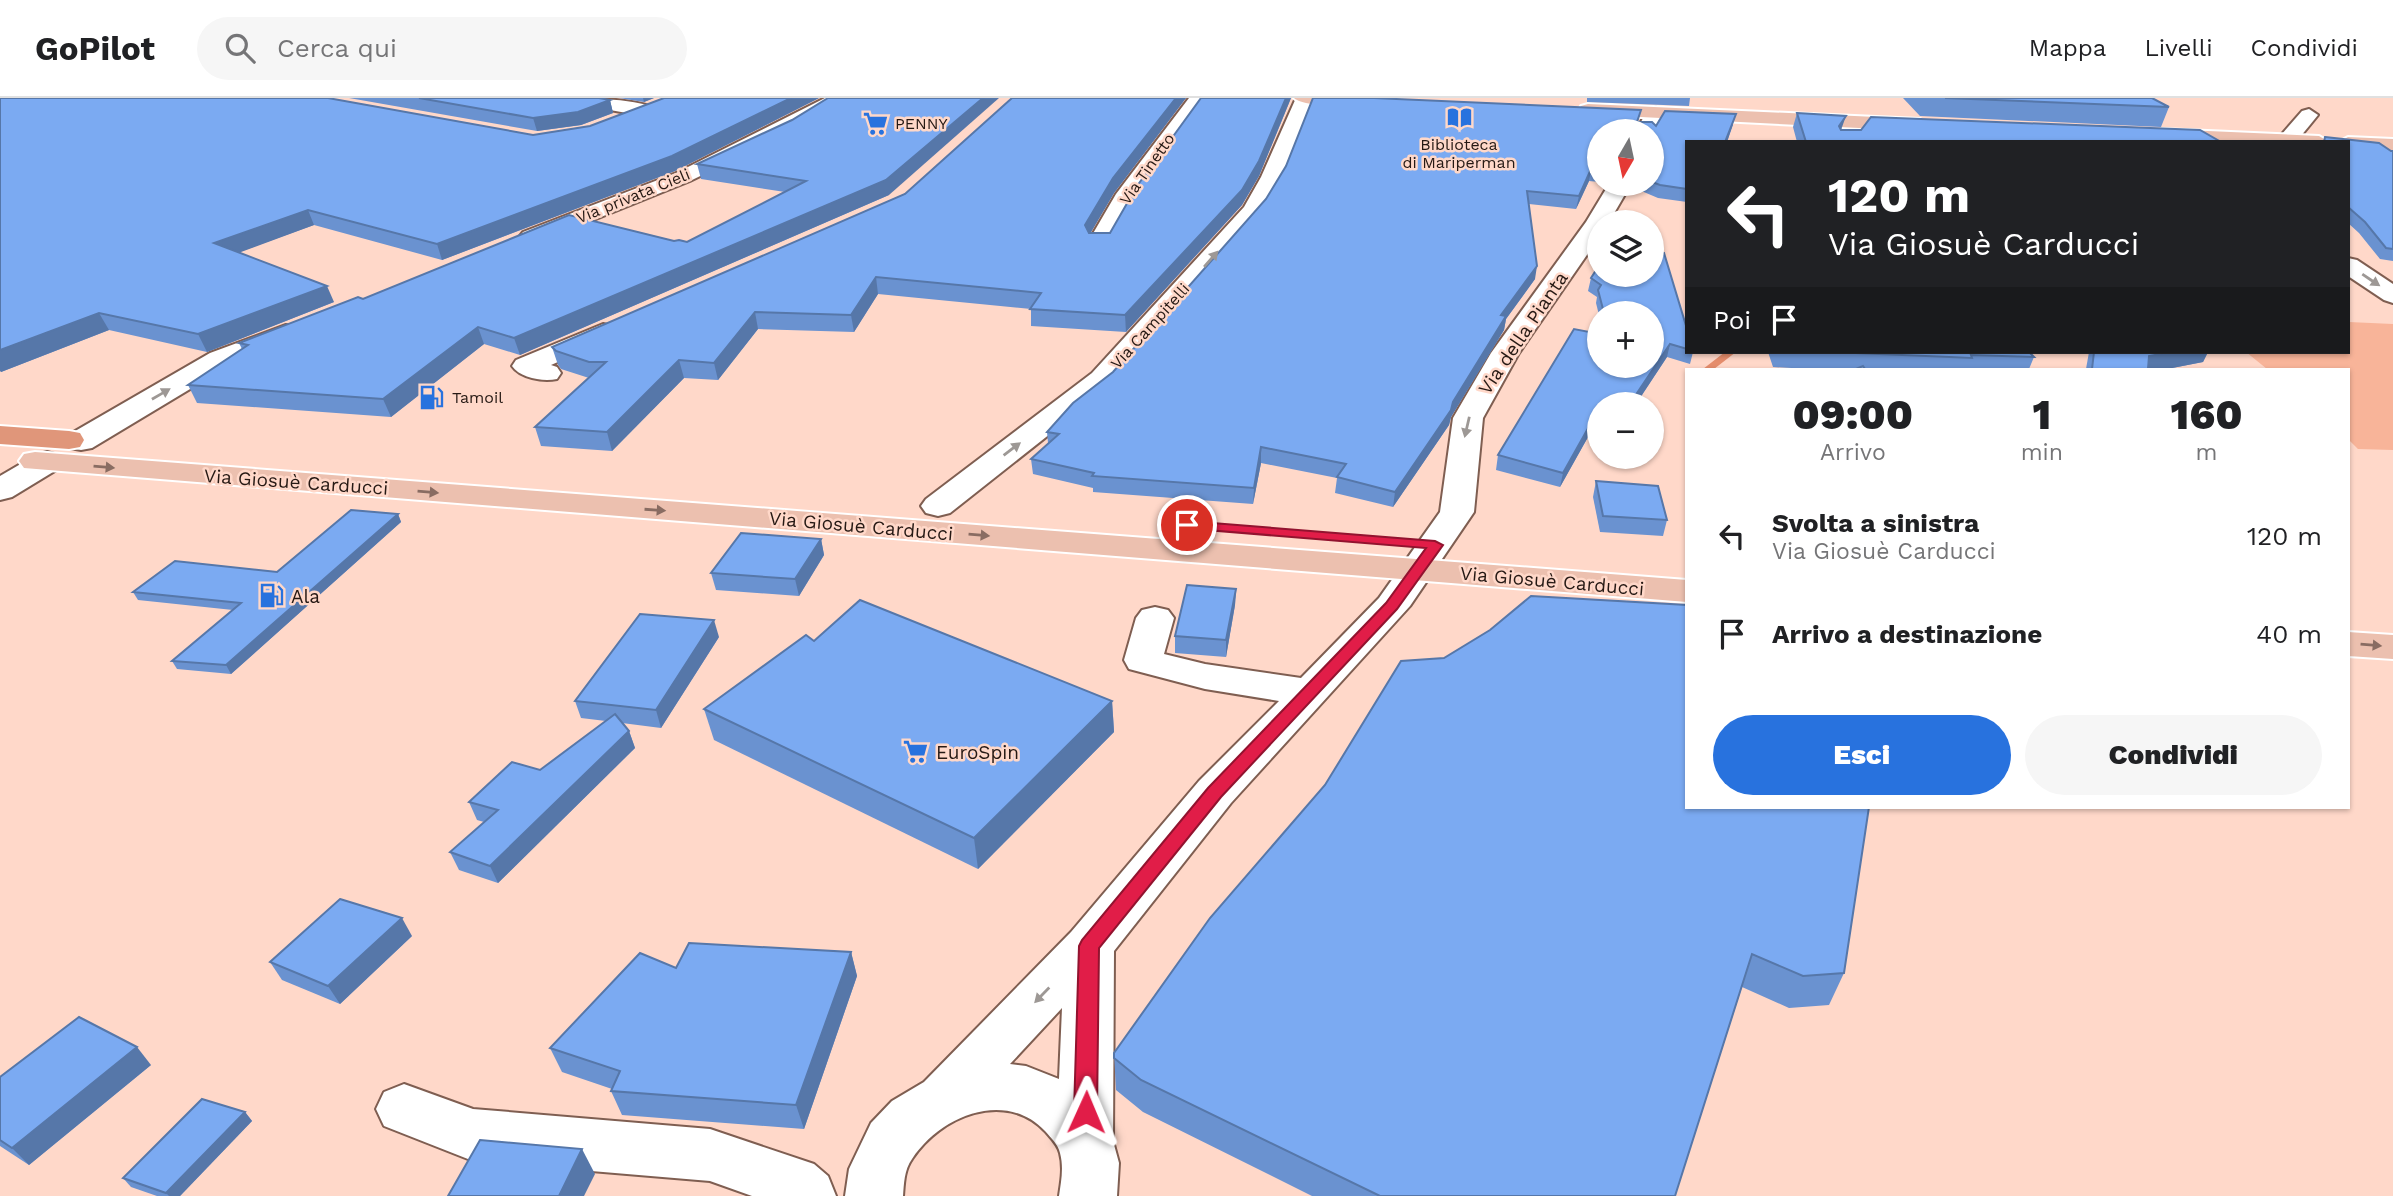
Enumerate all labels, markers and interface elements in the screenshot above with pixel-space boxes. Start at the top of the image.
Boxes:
search box [197,17,687,80]
text: GoPilot [35,29,155,68]
icon: search [221,29,259,67]
text: Cerca qui [277,33,397,63]
text: Mappa [2029,34,2106,62]
text: Livelli [2144,34,2213,62]
text: Condividi [2251,34,2358,62]
library icon: Biblioteca di Mariperman [1445,104,1473,132]
supermarket icon: PENNY [861,109,889,137]
place label: PENNY [895,114,948,133]
north arrow [1587,119,1664,196]
map controls [1587,119,1664,469]
street label: Via Tinetto [1115,130,1179,208]
place label: Biblioteca di Mariperman [1402,135,1516,172]
street label: Via privata Cieli [573,165,693,227]
text: 120 m [1828,166,1970,224]
icon: left [1713,168,1804,259]
button: layers [1587,210,1664,287]
text: Via Giosuè Carducci [1828,225,2139,263]
one-way arrow [1203,250,1218,267]
street label: Via della Pianta [1473,267,1573,399]
one-way arrow [2362,273,2380,287]
street label: Via Campitelli [1107,279,1193,373]
button: + [1587,301,1664,378]
icon: arrive [1765,301,1803,339]
text: Poi [1713,305,1751,335]
fuel station icon: Tamoil [418,383,446,411]
one-way arrow [151,388,170,400]
place label: Tamoil [452,388,503,407]
text: 09:00 [1792,390,1913,439]
text: 1 [2032,390,2051,439]
text: 160 [2170,390,2242,439]
button: − [1587,392,1664,469]
one-way arrow [1461,416,1472,438]
text: Arrivo [1820,439,1886,466]
text: min [2021,439,2063,466]
text: m [2195,439,2217,466]
one-way arrow [1002,442,1020,457]
one-way arrow [93,462,115,473]
street label: Via Giosuè Carducci [203,464,389,500]
one-way arrow [417,487,439,498]
pin [1157,495,1217,555]
one-way arrow [644,505,666,516]
street label: Via Giosuè Carducci [768,506,954,546]
icon: arrive [1168,506,1206,544]
text: Svolta a sinistra [1772,508,1979,538]
icon: left [1713,517,1751,555]
text: 120 m [2247,521,2322,551]
one-way arrow [969,530,991,541]
text: Via Giosuè Carducci [1772,538,1996,565]
street label: Via Giosuè Carducci [1459,561,1645,601]
fuel station icon: Ala [257,582,285,610]
place label: Ala [291,585,320,608]
icon: arrive [1713,615,1751,653]
text: Arrivo a destinazione [1772,619,2042,649]
text: 40 m [2256,619,2322,649]
one-way arrow [2360,640,2382,651]
button: Esci [1713,715,2011,795]
button: Condividi [2025,715,2322,795]
supermarket icon: EuroSpin [902,738,930,766]
place label: EuroSpin [936,741,1019,764]
one-way arrow [1034,986,1050,1003]
position arrow [1049,1075,1123,1149]

